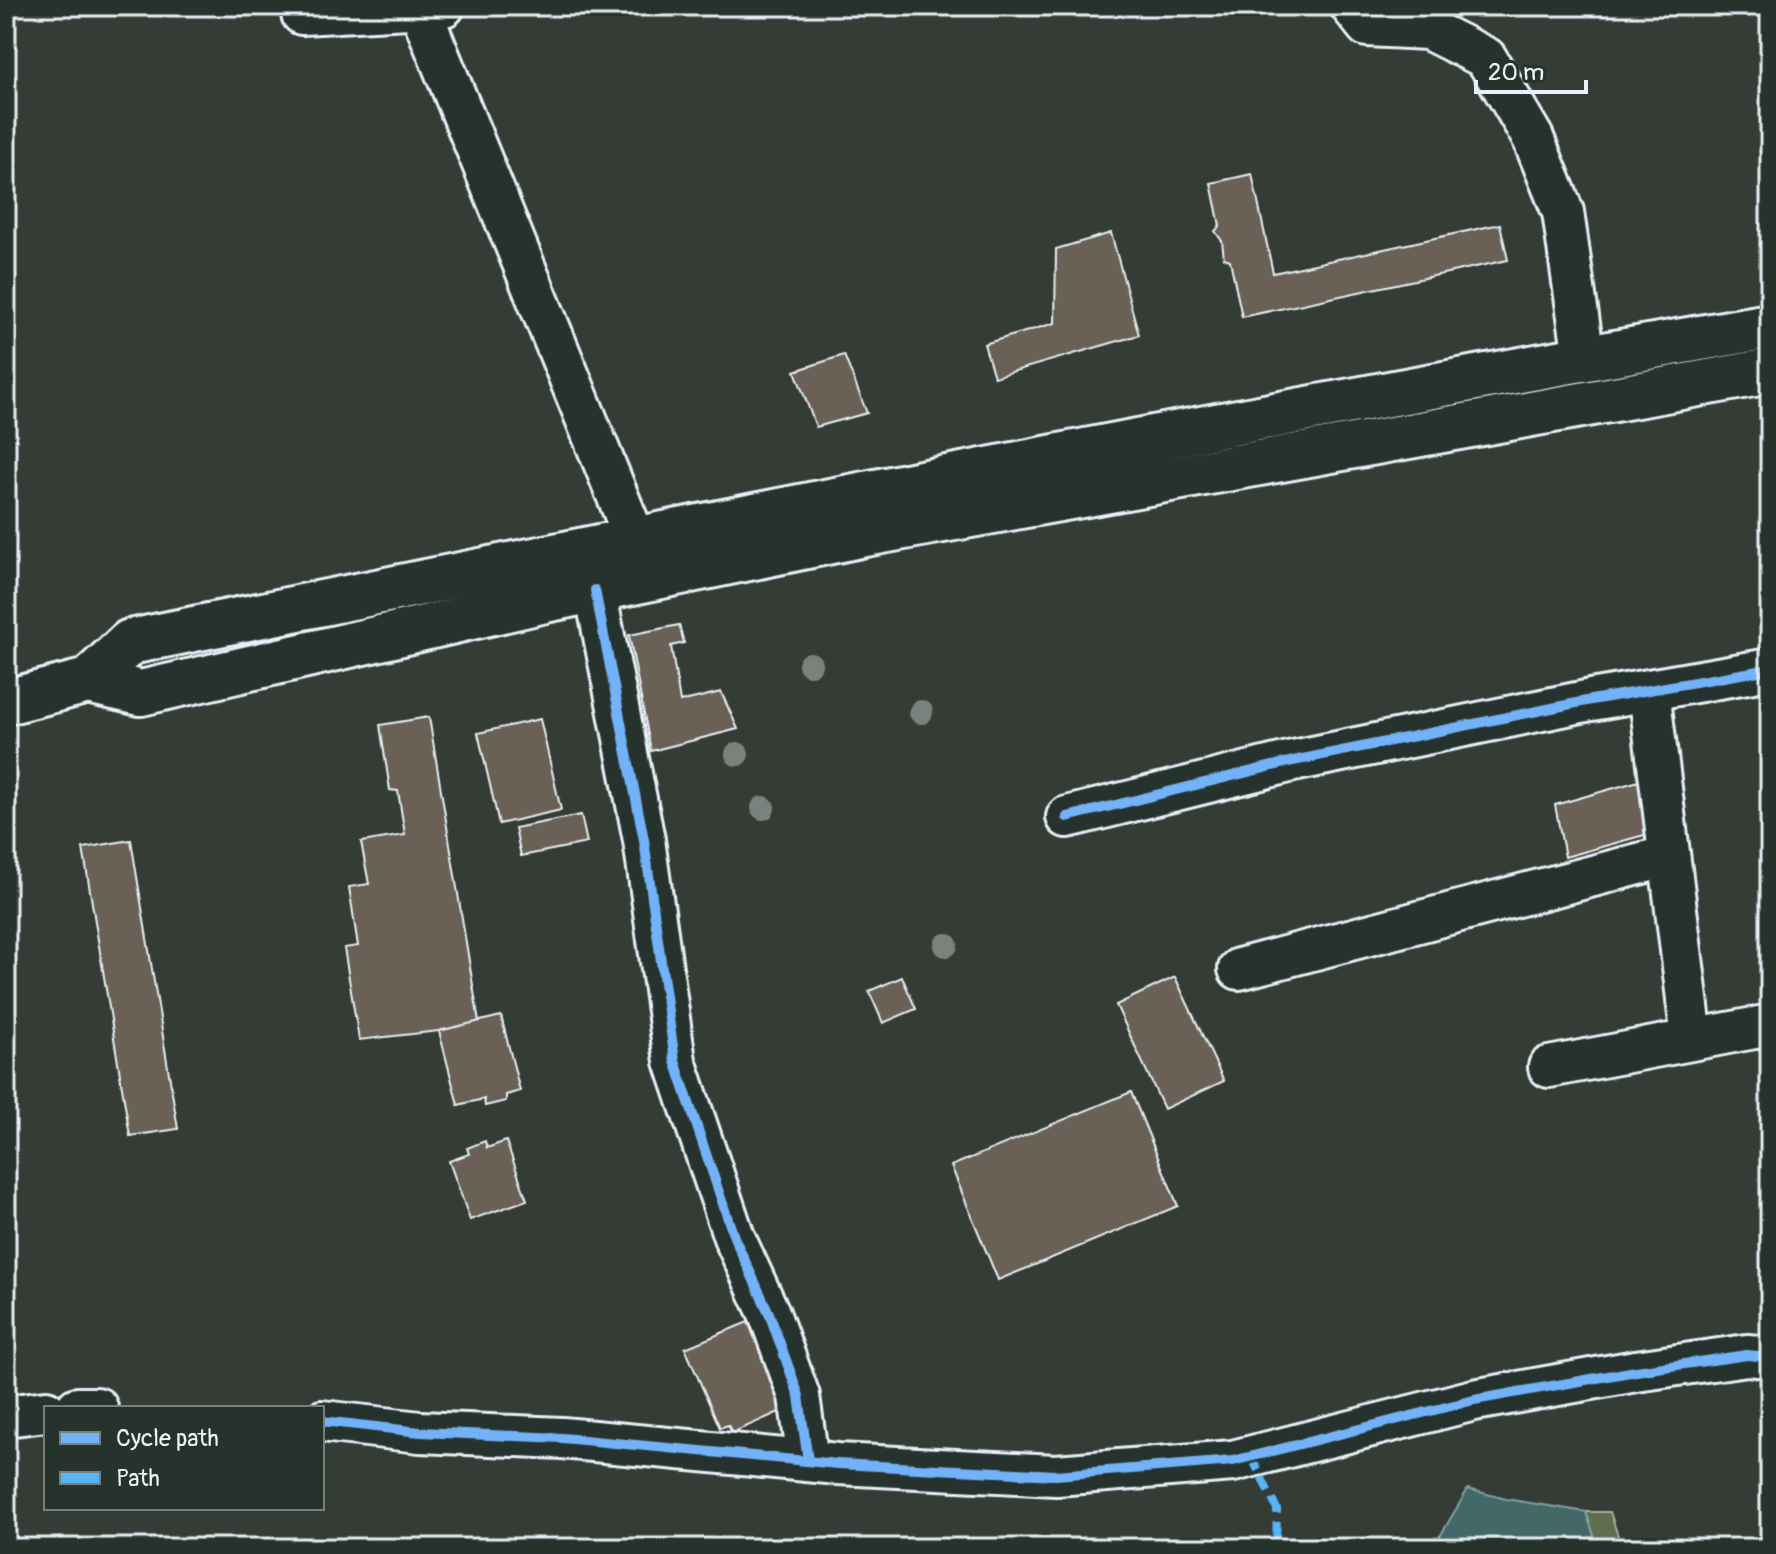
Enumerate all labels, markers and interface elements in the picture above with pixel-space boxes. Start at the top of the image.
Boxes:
scale bar [1476,44,1586,94]
text: 20 m [1488,58,1544,87]
legend [44,1406,324,1510]
text: Cycle path [116,1424,219,1453]
text: Path [116,1464,160,1493]

